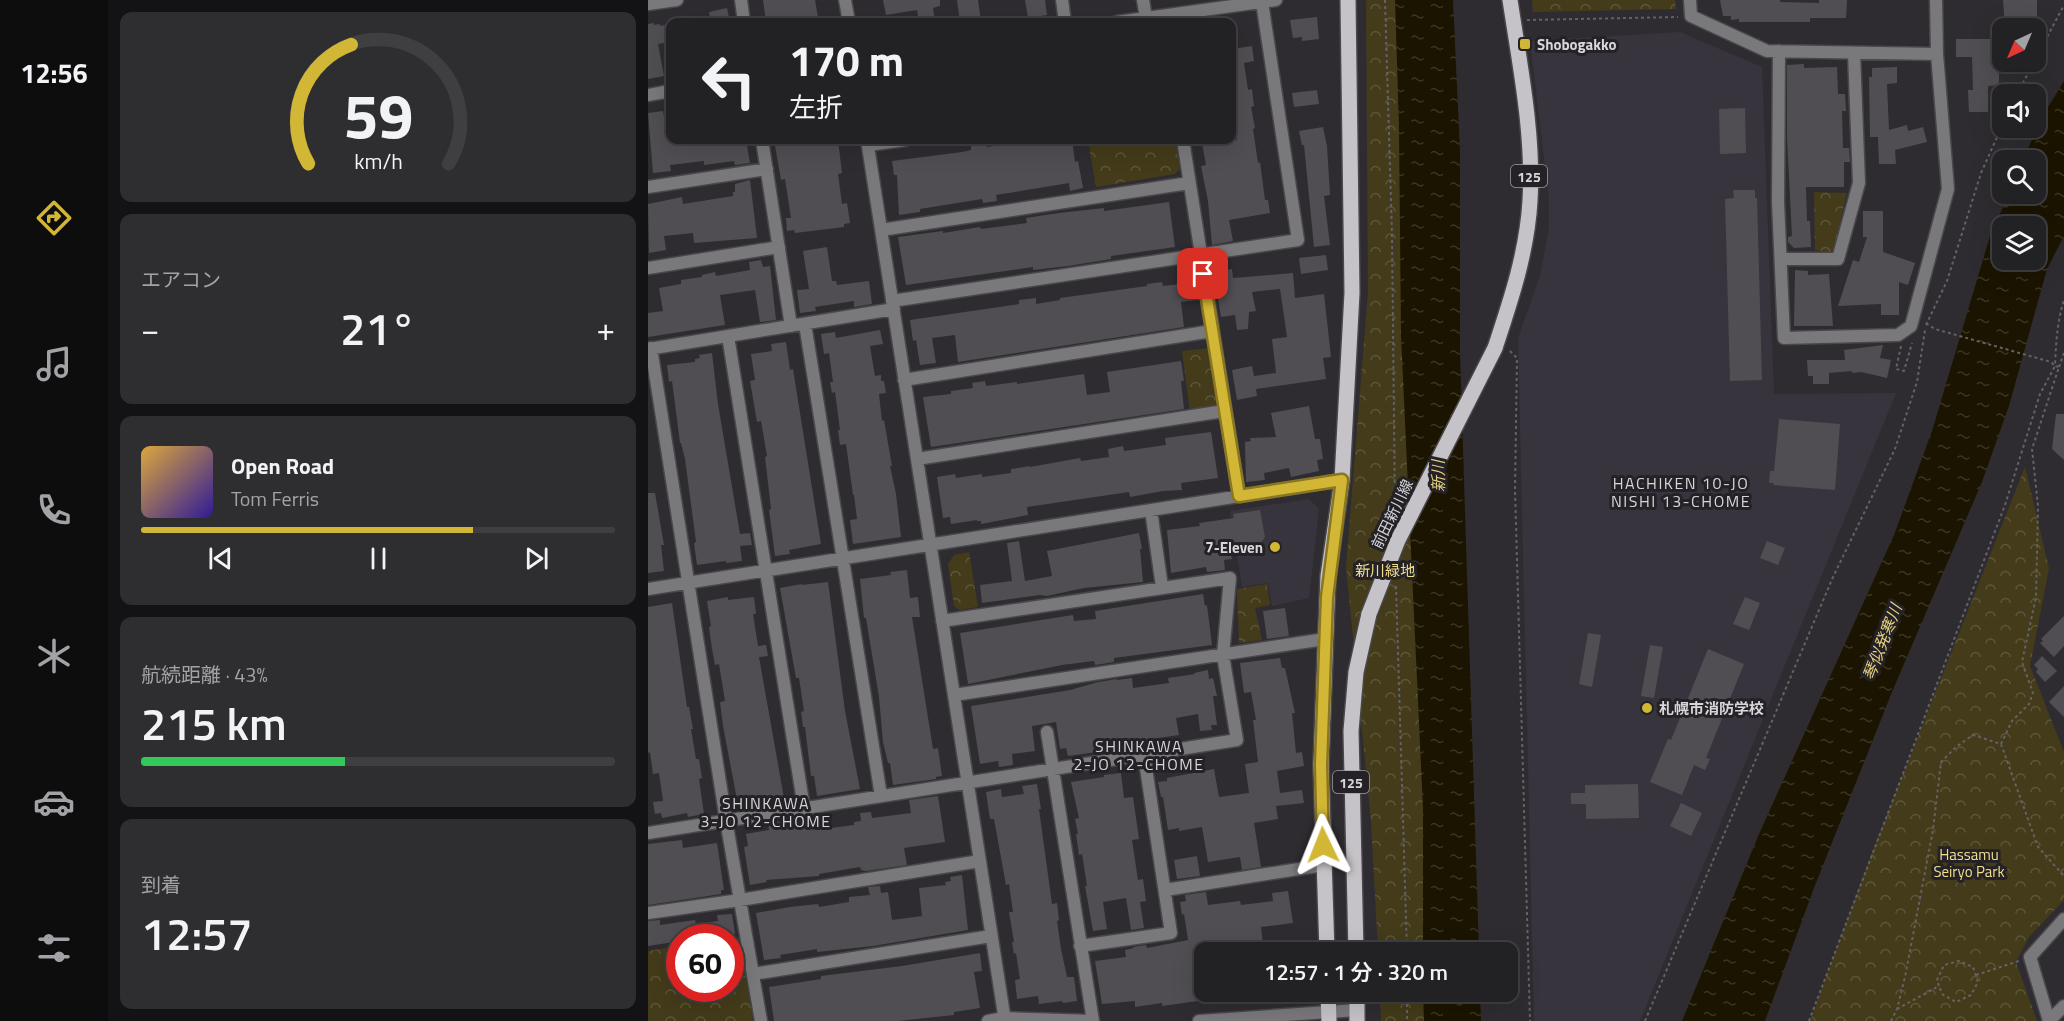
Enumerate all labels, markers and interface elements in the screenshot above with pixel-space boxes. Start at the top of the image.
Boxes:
north arrow [1992,18,2046,72]
map controls [1992,18,2046,270]
text: 170 m [789,28,904,92]
place label: Shobogakko [1537,33,1617,56]
marker: Shobogakko [1518,37,1532,51]
icon: left [690,42,768,120]
text: 12:56 [20,52,88,93]
text: 59 [343,67,413,162]
button: sound [1992,84,2046,138]
text: 左折 [789,86,843,127]
text: km/h [354,145,402,177]
button: search [1992,150,2046,204]
road number: 125 [1511,165,1547,187]
icon: directions [33,197,75,239]
button: layers [1992,216,2046,270]
pin [1177,248,1228,299]
icon: arrive [1186,257,1219,290]
text: エアコン [141,264,221,295]
text: 21° [340,294,416,362]
text: − [141,304,159,354]
text: + [597,304,615,354]
icon: music [33,343,75,385]
text: Open Road [231,449,334,483]
water label: 新川 [1426,458,1450,492]
district label: HACHIKEN 10-JO NISHI 13-CHOME [1611,471,1751,513]
street label: 前田新川線 [1365,475,1419,553]
text: Tom Ferris [231,483,319,514]
icon: phone [33,489,75,531]
place label: 7-Eleven [1205,536,1263,559]
marker: 7-Eleven [1268,540,1282,554]
icon: previous [204,542,237,575]
icon: pause [362,542,395,575]
icon: next [520,542,553,575]
park label: 新川緑地 [1355,559,1415,582]
water label: 琴似発寒川 [1856,598,1908,684]
icon: climate [33,635,75,677]
text: 航続距離 · 43% [141,659,268,690]
text: 215 km [141,689,287,757]
place label: 札幌市消防学校 [1659,697,1764,720]
marker: 札幌市消防学校 [1640,701,1654,715]
district label: SHINKAWA 2-JO 12-CHOME [1074,734,1205,776]
road number: 125 [1333,771,1369,793]
icon: car [33,781,75,823]
district label: SHINKAWA 3-JO 12-CHOME [701,791,832,833]
position arrow [1291,813,1355,877]
park label: Hassamu Seiryo Park [1933,843,2005,883]
text: 到着 [141,869,181,900]
text: 12:57 [141,899,253,967]
speed limit sign: 60 [666,924,744,1002]
icon: filters [33,927,75,969]
text: 12:57 · 1 分 · 320 m [1264,955,1448,989]

